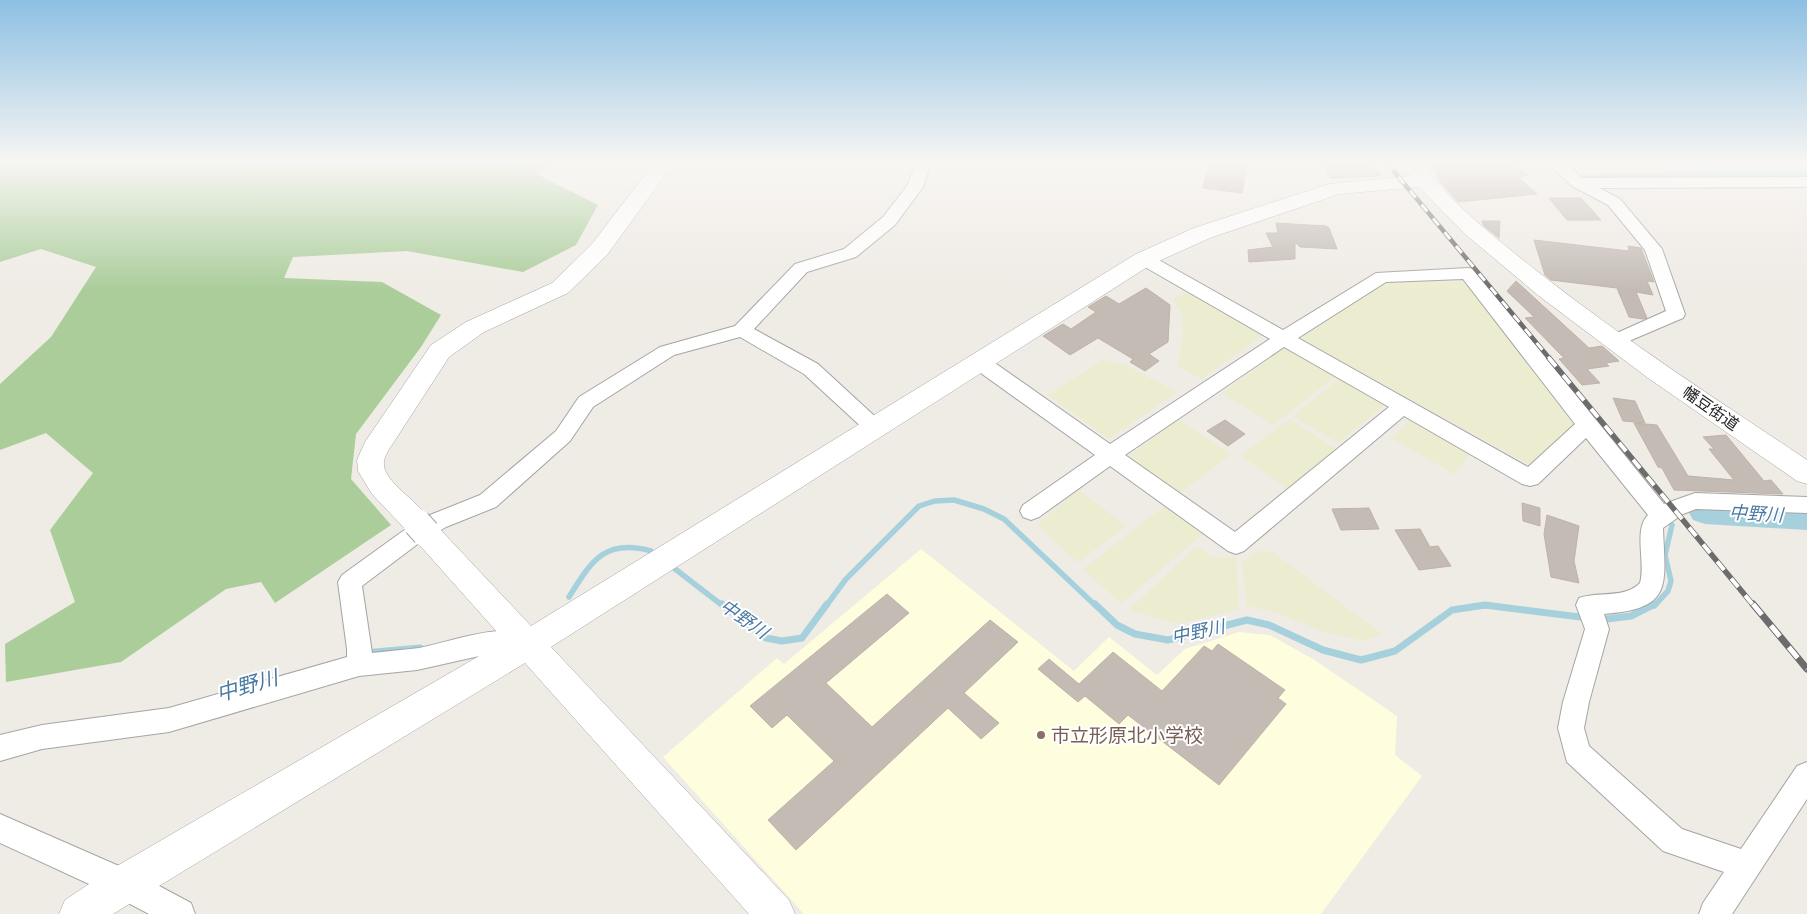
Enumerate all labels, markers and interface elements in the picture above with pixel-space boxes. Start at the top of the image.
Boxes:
street label: 幡豆街道 [1678,383,1742,435]
water label: 中野川 [1728,503,1785,527]
water label: 中野川 [716,595,773,645]
water label: 中野川 [1170,616,1229,648]
water label: 中野川 [213,665,283,707]
place label: 市立形原北小学校 [1051,725,1203,748]
marker: 市立形原北小学校 [1035,729,1047,741]

